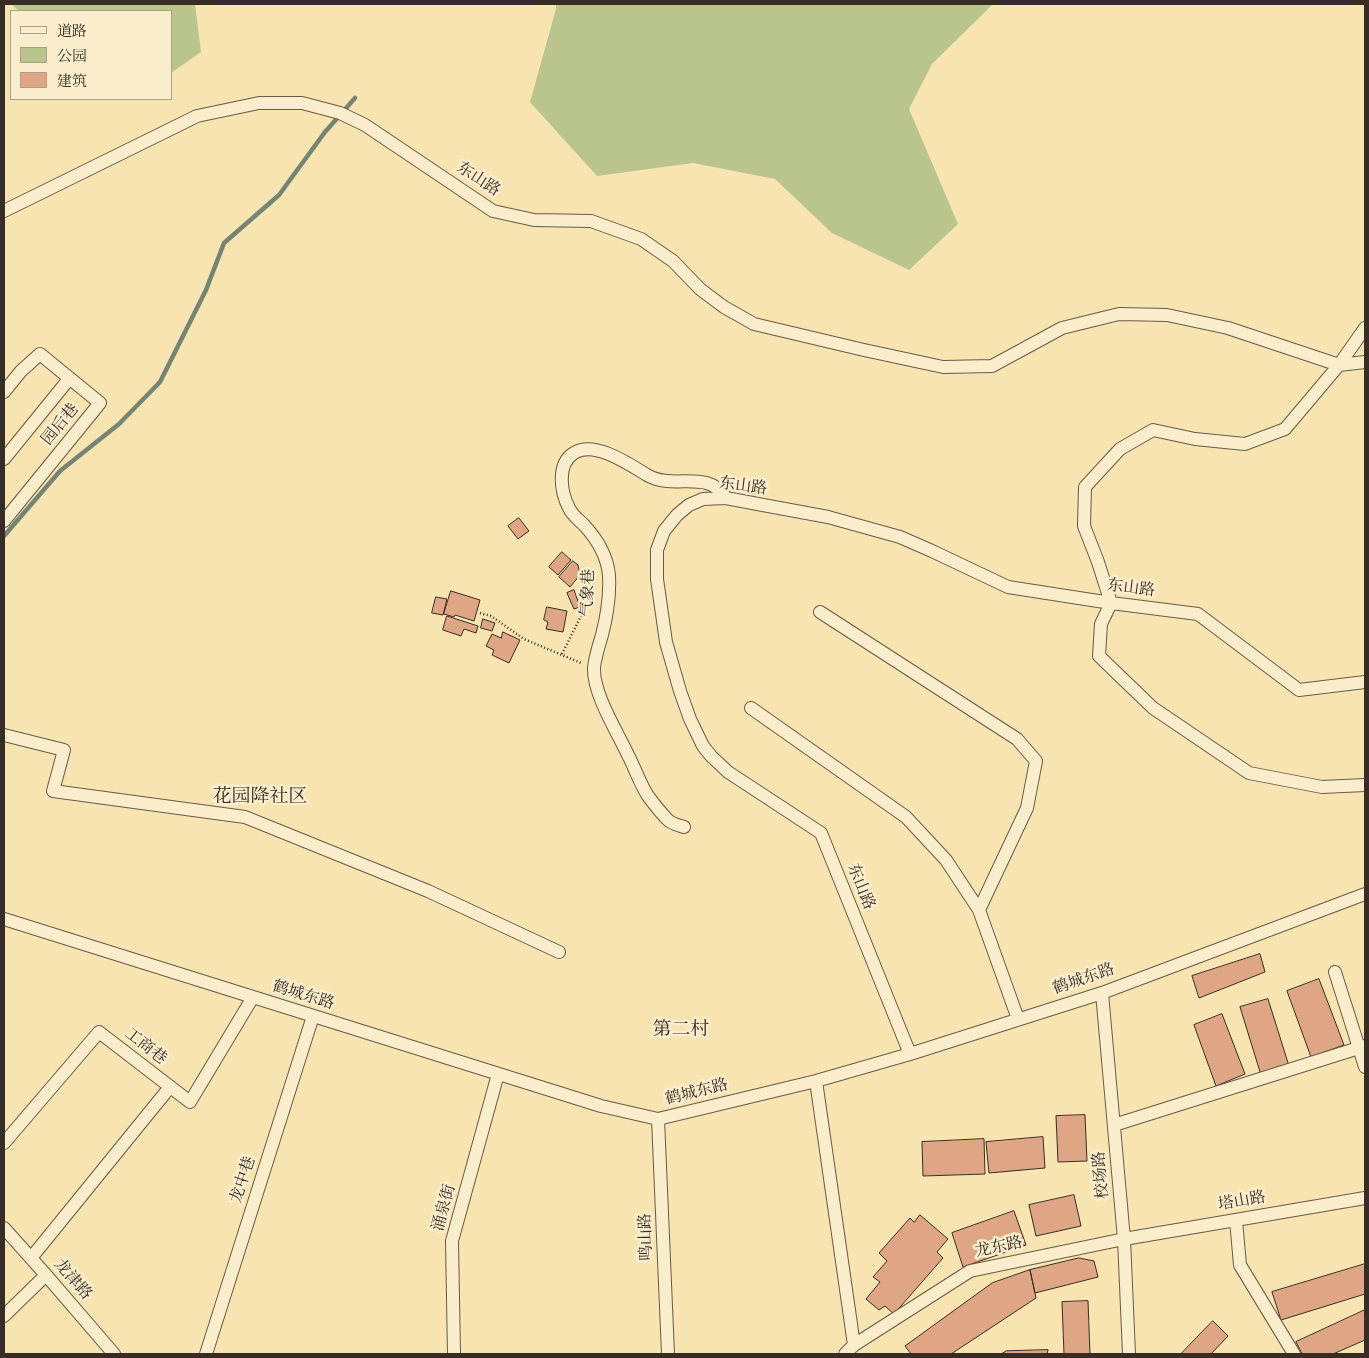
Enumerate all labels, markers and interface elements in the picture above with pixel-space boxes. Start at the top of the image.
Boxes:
legend [10,10,172,100]
text: 道路 [57,22,87,41]
text: 公园 [57,47,87,66]
text: 建筑 [57,72,87,91]
street label: 东山路 [453,159,503,201]
street label: 园后巷 [38,400,84,450]
street label: 东山路 [718,475,768,499]
street label: 气象巷 [579,569,599,617]
street label: 东山路 [1106,577,1156,601]
district label: 花园降社区 [213,787,307,809]
street label: 东山路 [842,861,878,913]
street label: 鹤城东路 [1051,961,1117,999]
street label: 鹤城东路 [270,977,336,1015]
district label: 第二村 [653,1020,709,1042]
street label: 工商巷 [120,1025,170,1069]
street label: 鹤城东路 [664,1076,730,1110]
street label: 校场路 [1090,1150,1114,1200]
street label: 龙中巷 [227,1154,261,1206]
street label: 涌泉街 [430,1182,460,1234]
street label: 塔山路 [1217,1188,1267,1216]
street label: 鸣山路 [637,1213,657,1261]
street label: 龙东路 [974,1234,1024,1262]
street label: 龙津路 [49,1256,95,1304]

